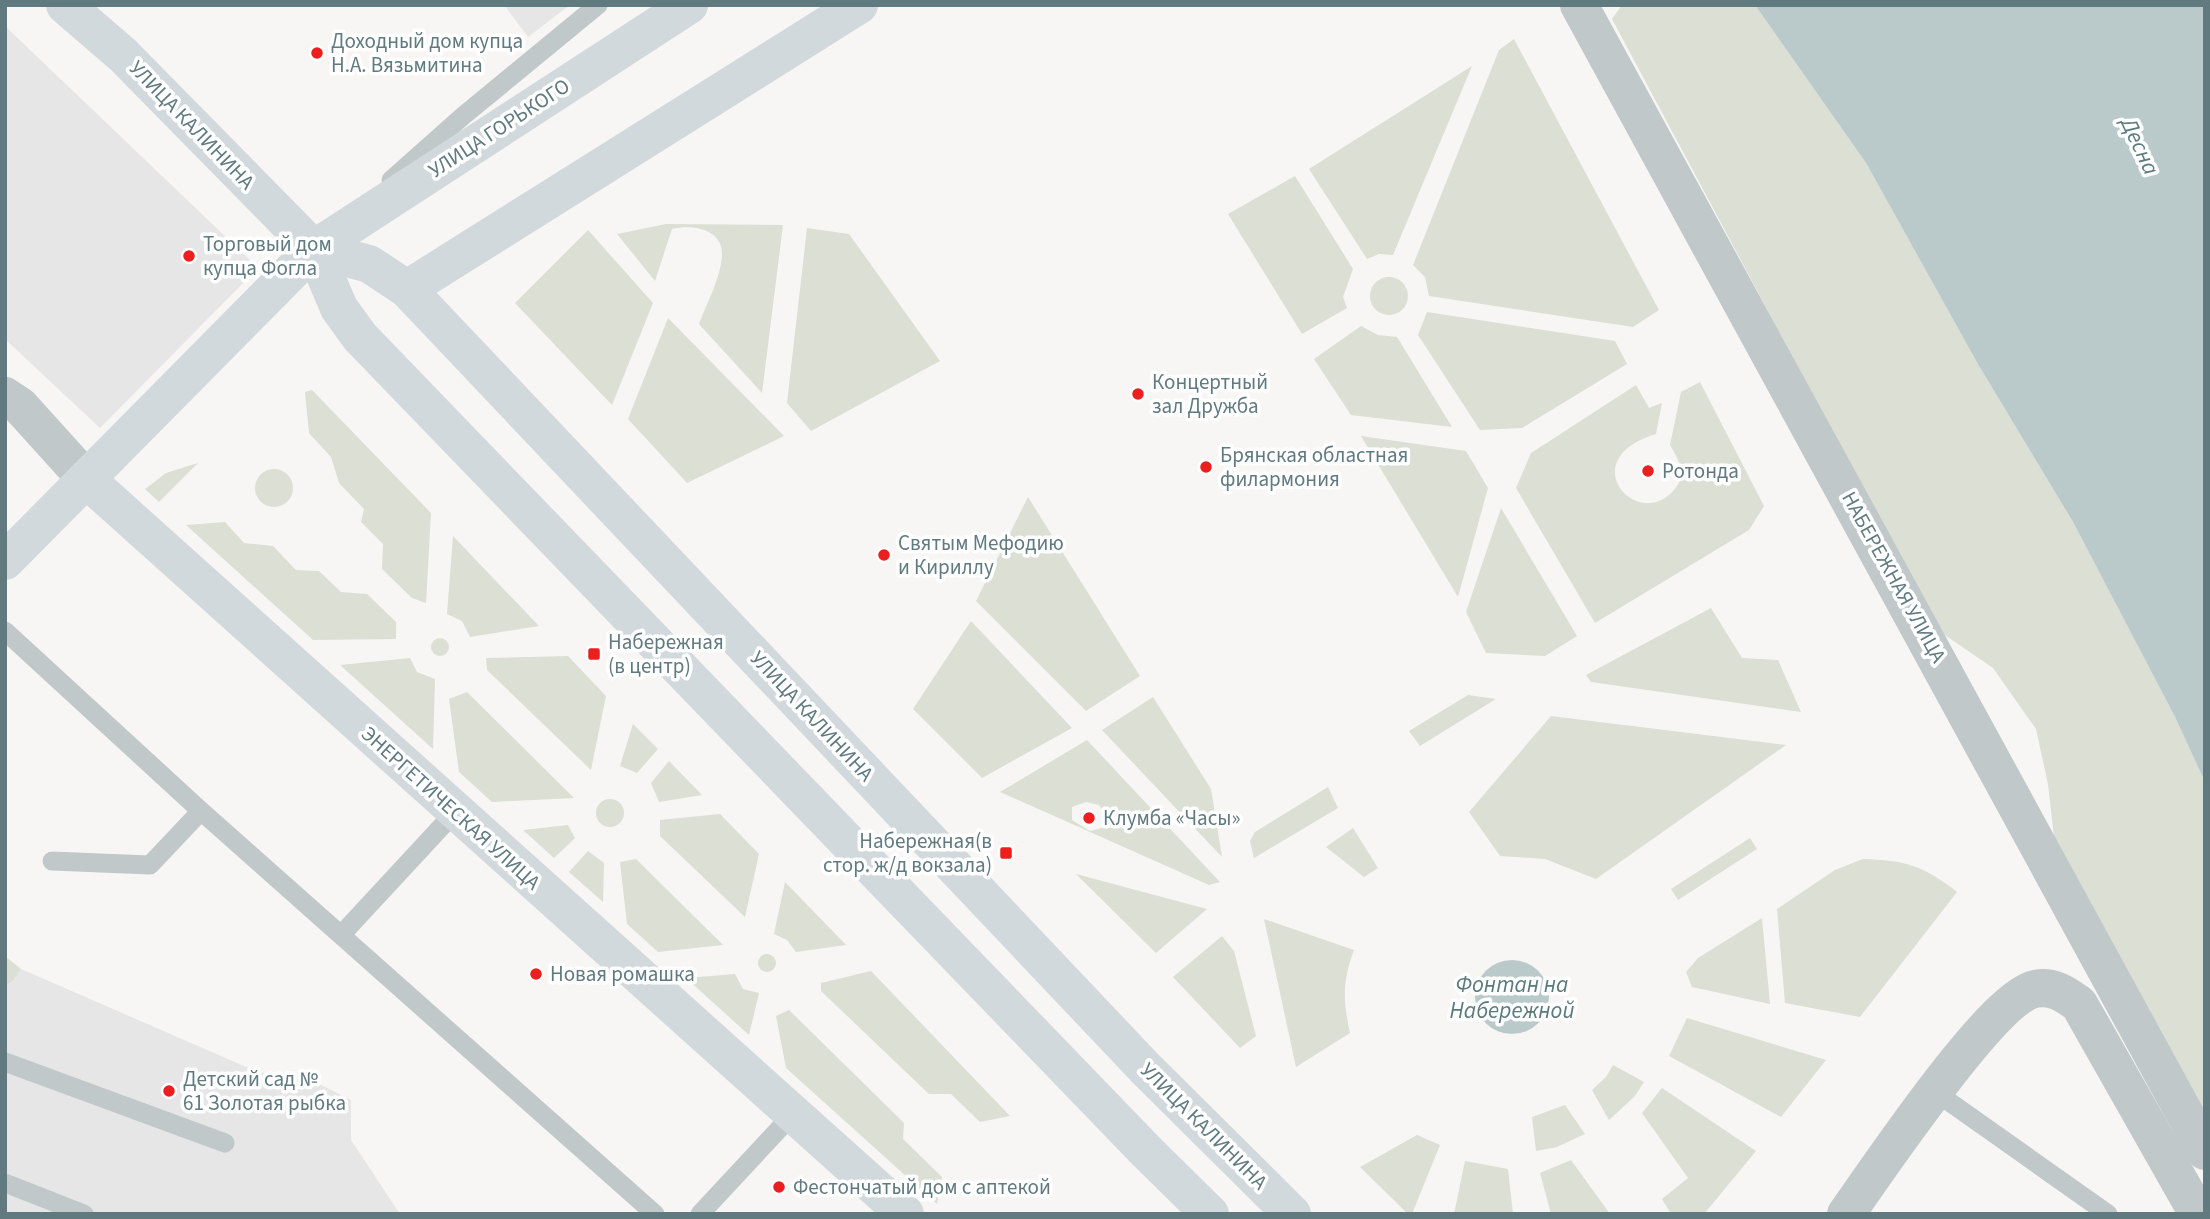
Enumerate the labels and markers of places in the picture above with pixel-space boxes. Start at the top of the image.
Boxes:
place label: Доходный дом купца Н.А. Вязьмитина [331,26,523,80]
marker: Доходный дом купца Н.А. Вязьмитина [309,45,325,61]
place label: Торговый дом купца Фогла [203,229,332,283]
marker: Торговый дом купца Фогла [181,248,197,264]
place label: Концертный зал Дружба [1152,367,1268,421]
marker: Концертный зал Дружба [1130,386,1146,402]
place label: Брянская областная филармония [1220,440,1408,494]
place label: Ротонда [1662,456,1739,486]
marker: Брянская областная филармония [1198,459,1214,475]
marker: Ротонда [1640,463,1656,479]
place label: Святым Мефодию и Кириллу [898,528,1064,582]
marker: Святым Мефодию и Кириллу [876,547,892,563]
place label: Набережная (в центр) [608,627,724,681]
marker: Набережная (в центр) [586,646,602,662]
place label: Клумба «Часы» [1103,803,1240,833]
marker: Клумба «Часы» [1081,810,1097,826]
place label: Набережная(в стор. ж/д вокзала) [823,826,992,880]
marker: Набережная(в стор. ж/д вокзала) [998,845,1014,861]
place label: Новая ромашка [550,959,695,989]
marker: Новая ромашка [528,966,544,982]
place label: Детский сад № 61 Золотая рыбка [183,1064,346,1118]
marker: Детский сад № 61 Золотая рыбка [161,1083,177,1099]
place label: Фестончатый дом с аптекой [793,1172,1051,1202]
marker: Фестончатый дом с аптекой [771,1179,787,1195]

